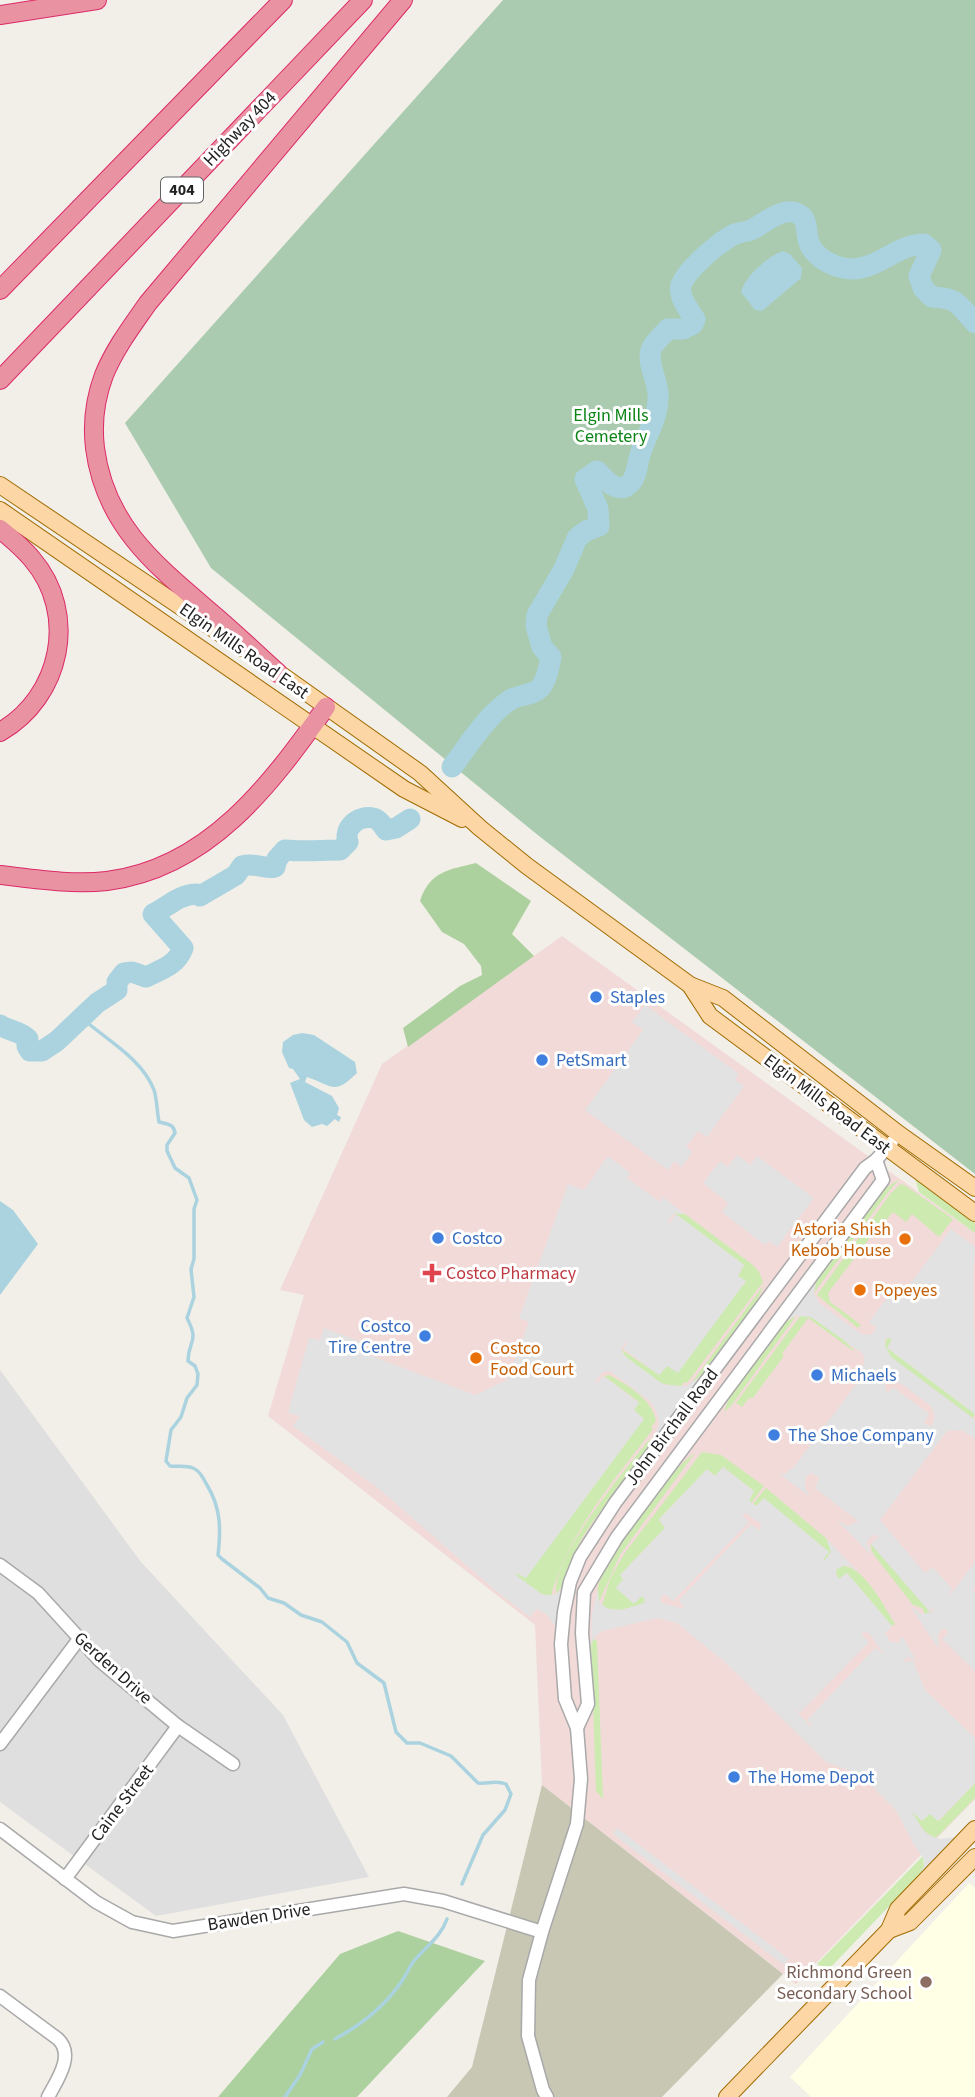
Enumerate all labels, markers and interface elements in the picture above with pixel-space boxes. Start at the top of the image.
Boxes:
street label: Highway 404 [198,86,282,172]
road number: 404 [161,178,203,202]
park label: Elgin Mills Cemetery [573,403,649,449]
street label: Elgin Mills Road East [174,597,314,705]
place label: Staples [610,985,665,1010]
marker: Staples [588,989,604,1005]
place label: PetSmart [556,1048,627,1073]
street label: Elgin Mills Road East [758,1048,896,1160]
marker: PetSmart [534,1052,550,1068]
place label: Astoria Shish Kebob House [791,1217,891,1263]
place label: Costco [452,1226,503,1251]
marker: Costco [430,1230,446,1246]
marker: Astoria Shish Kebob House [897,1231,913,1247]
place label: Costco Pharmacy [446,1261,577,1286]
marker: Costco Pharmacy [424,1265,440,1281]
place label: Popeyes [874,1278,937,1303]
marker: Popeyes [852,1282,868,1298]
place label: Costco Tire Centre [328,1314,411,1360]
marker: Costco Tire Centre [417,1328,433,1344]
place label: Costco Food Court [490,1336,574,1382]
marker: Costco Food Court [468,1350,484,1366]
street label: John Birchall Road [620,1363,724,1491]
place label: Michaels [831,1363,897,1388]
marker: Michaels [809,1367,825,1383]
place label: The Shoe Company [788,1423,934,1448]
marker: The Shoe Company [766,1427,782,1443]
street label: Gerden Drive [68,1626,158,1710]
street label: Caine Street [85,1759,159,1847]
place label: The Home Depot [748,1765,874,1790]
marker: The Home Depot [726,1769,742,1785]
street label: Bawden Drive [206,1897,312,1937]
place label: Richmond Green Secondary School [777,1960,912,2006]
marker: Richmond Green Secondary School [918,1974,934,1990]

